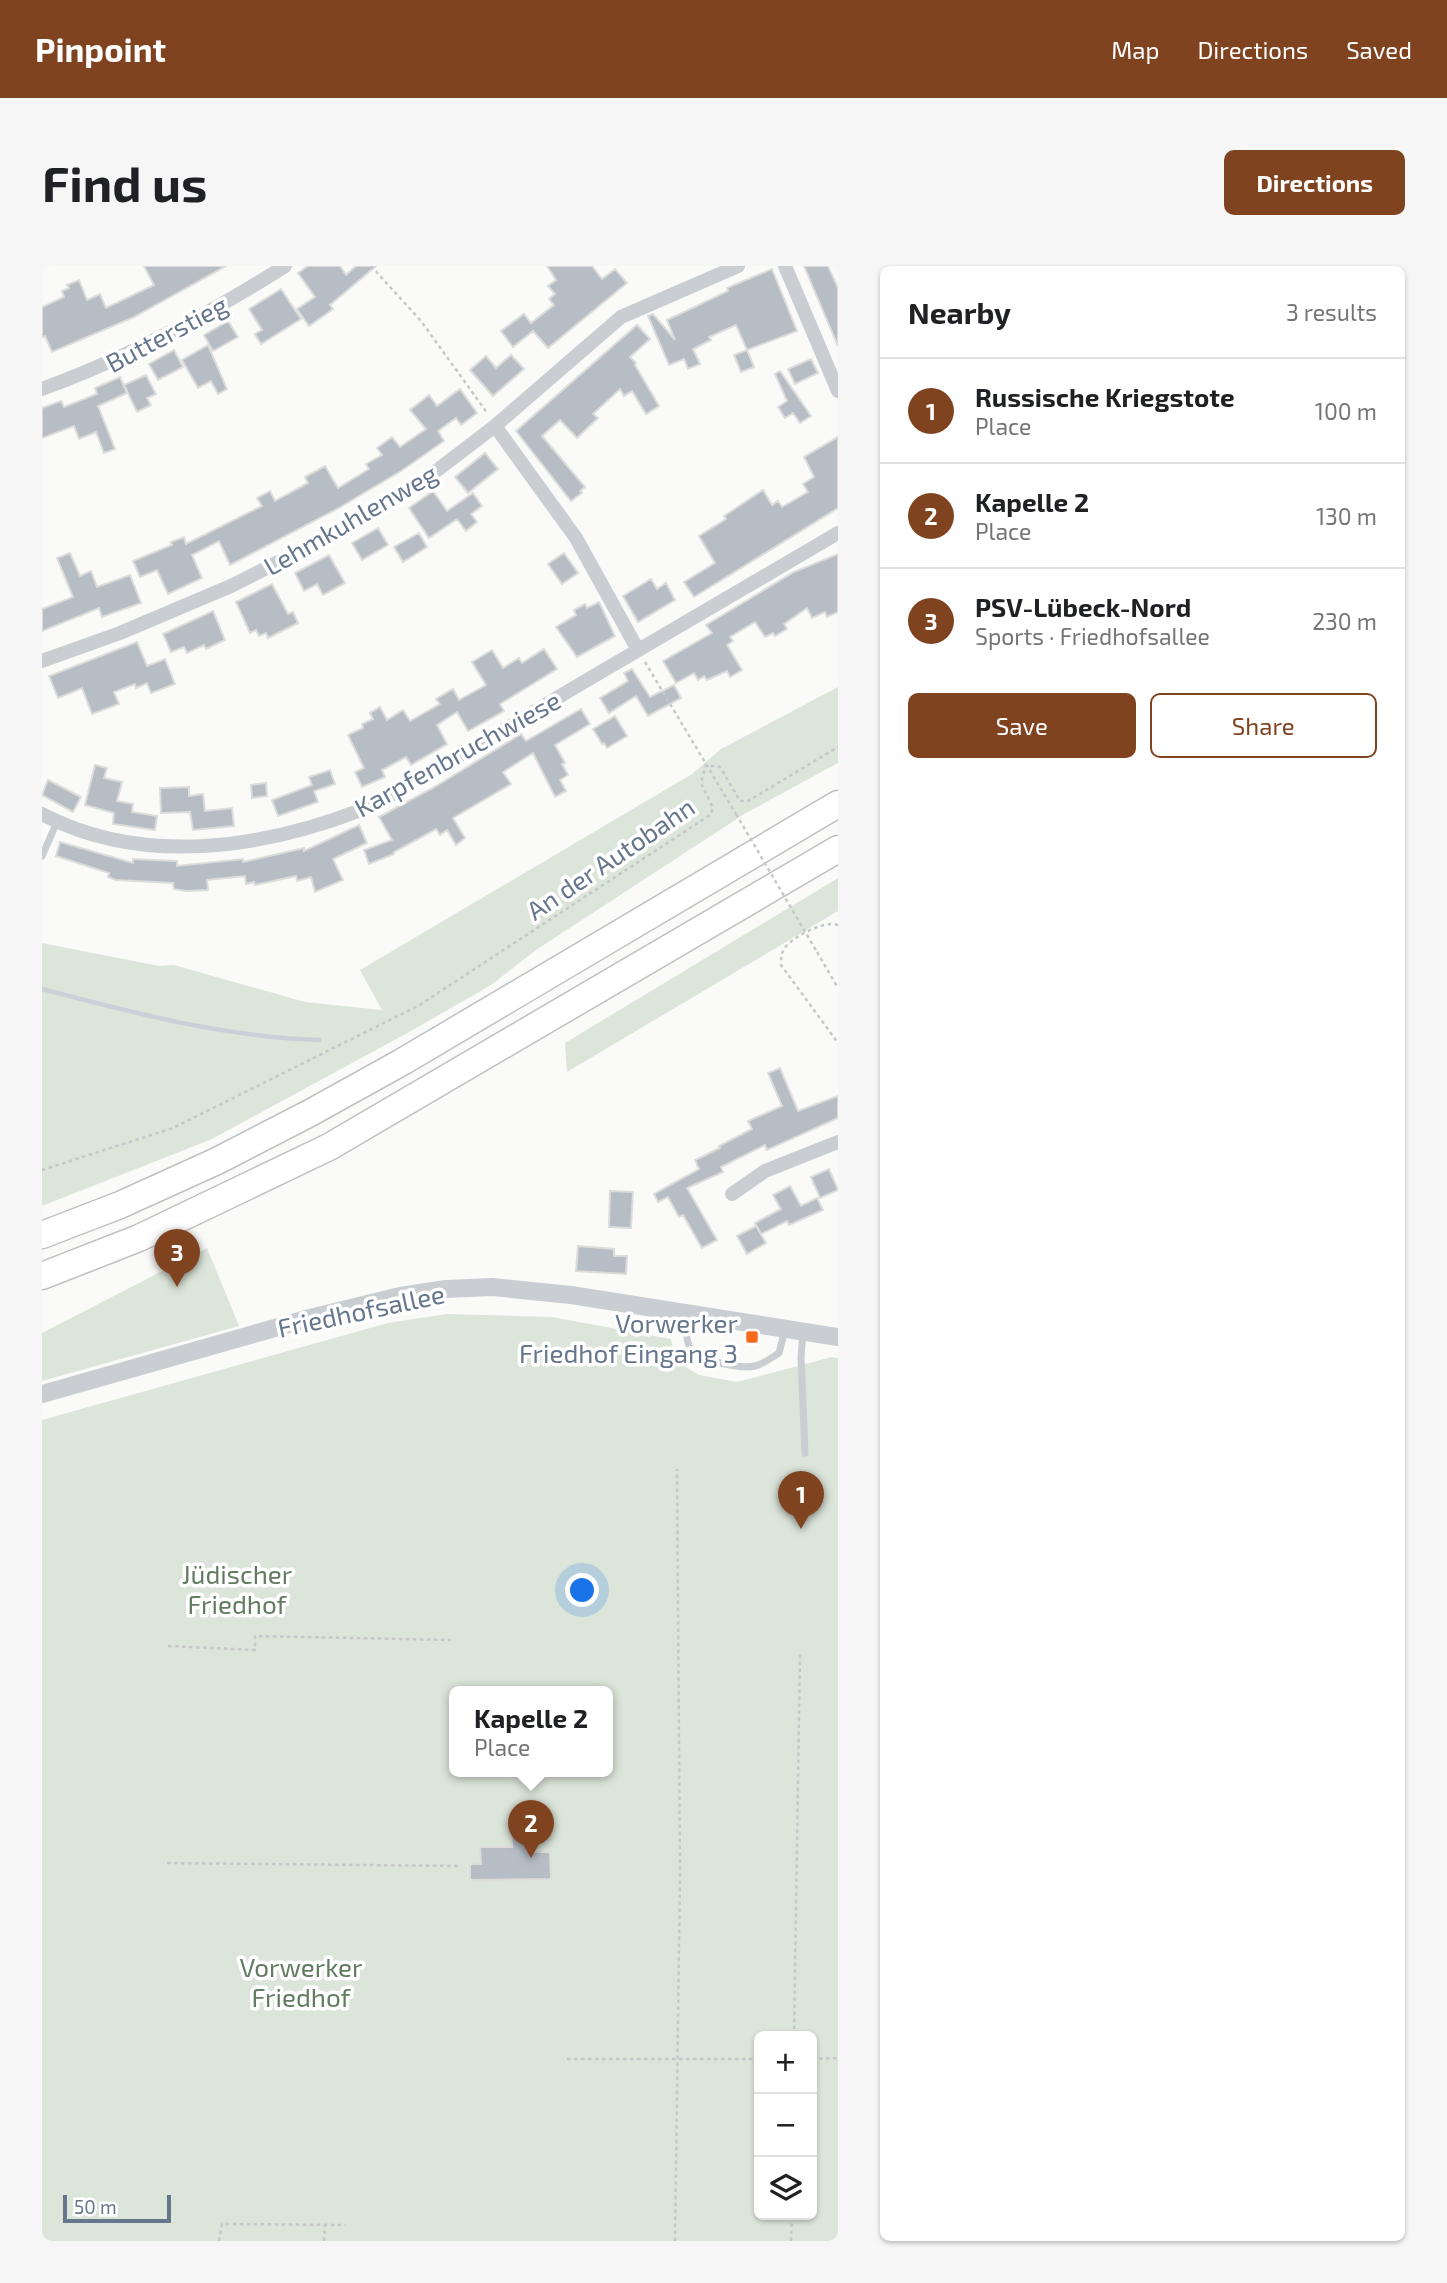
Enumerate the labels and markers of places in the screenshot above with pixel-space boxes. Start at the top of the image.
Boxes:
pin: 3 [154,1229,200,1287]
place label: Vorwerker Friedhof Eingang 3 [519,1307,738,1368]
marker: Vorwerker Friedhof Eingang 3 [744,1329,760,1345]
pin: 1 [778,1471,824,1529]
pin: 2 [508,1800,554,1858]

